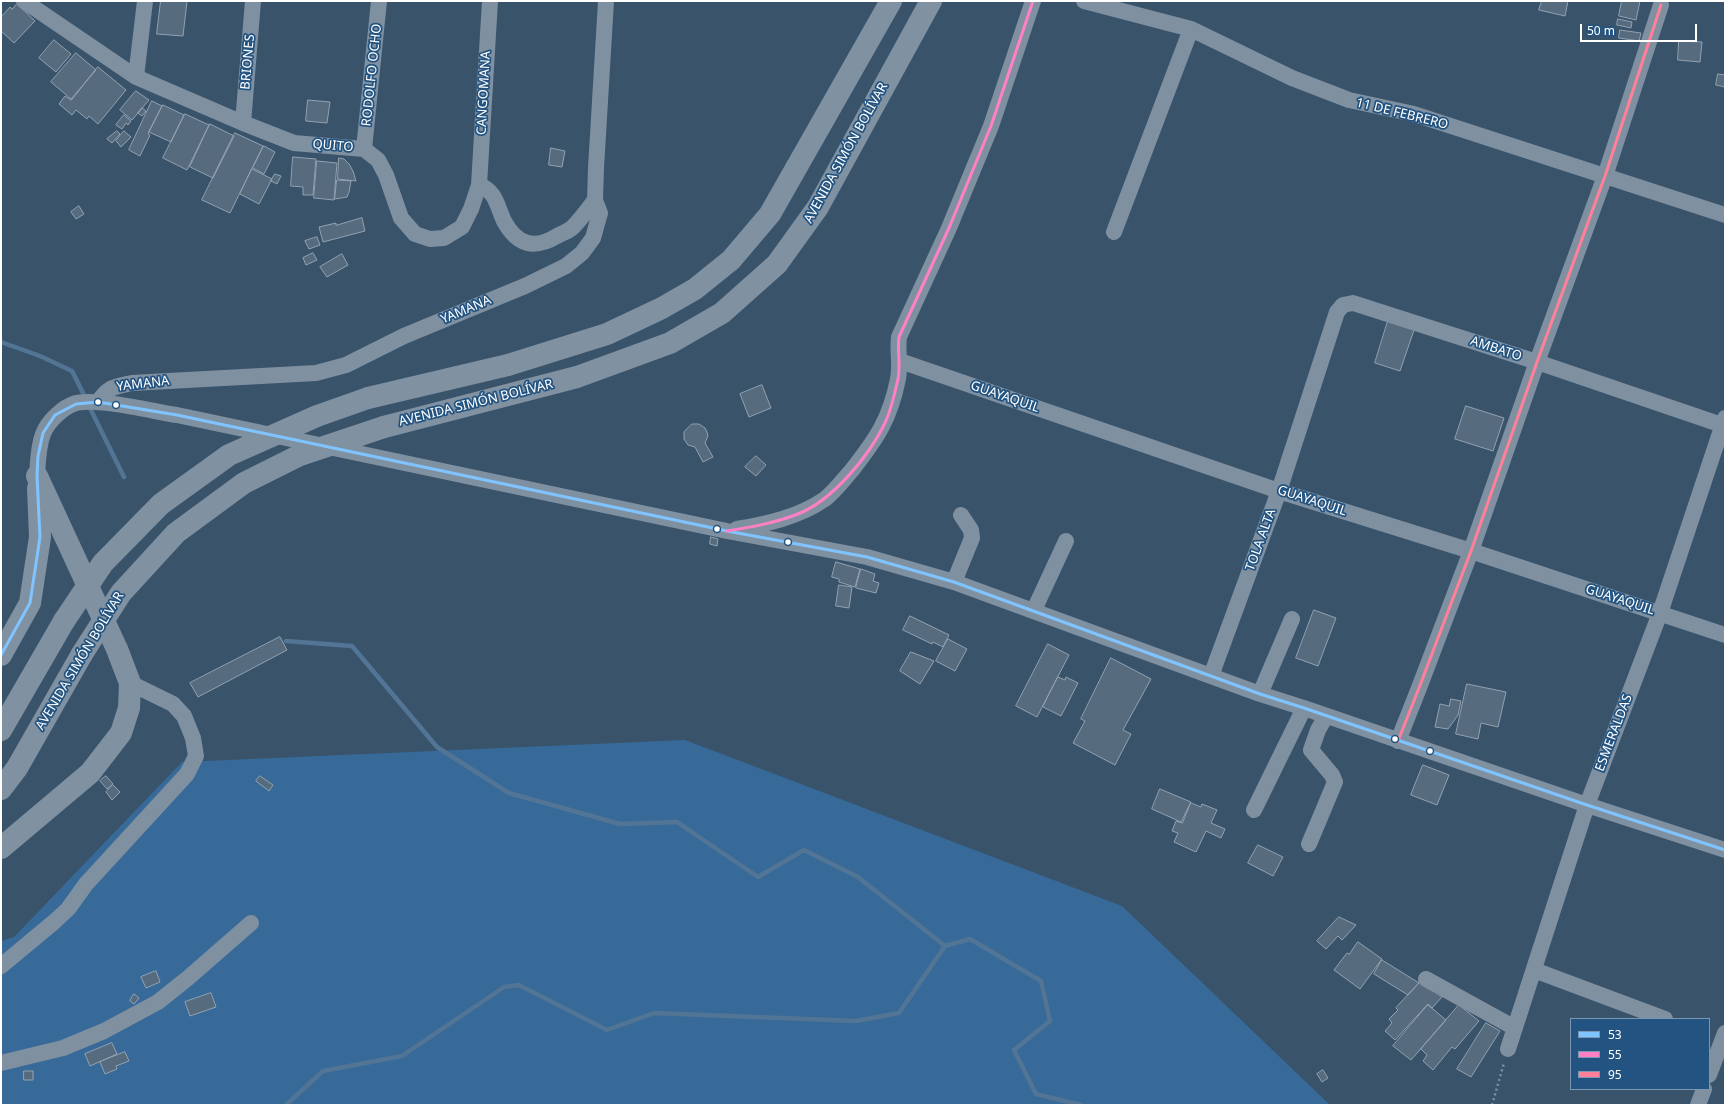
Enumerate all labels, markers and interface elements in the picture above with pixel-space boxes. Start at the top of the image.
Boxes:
scale bar [1582,16,1699,42]
text: 50 m [1587,22,1615,39]
street label: RODOLFO OCHO [359,23,385,127]
street label: BRIONES [238,34,258,90]
street label: CANGOMANA [474,50,494,136]
street label: AVENIDA SIMÓN BOLÍVAR [801,80,891,226]
street label: 11 DE FEBRERO [1354,95,1450,133]
street label: QUITO [312,136,354,156]
street label: YAMANA [438,292,494,328]
street label: AMBATO [1468,333,1524,365]
street label: YAMANA [116,373,170,395]
street label: AVENIDA SIMÓN BOLÍVAR [397,376,555,430]
street label: GUAYAQUIL [968,378,1042,416]
unlabelled marker [93,397,103,407]
unlabelled marker [111,400,121,410]
street label: GUAYAQUIL [1275,482,1349,520]
street label: TOLA ALTA [1243,507,1279,573]
unlabelled marker [712,524,722,534]
unlabelled marker [783,537,793,547]
street label: GUAYAQUIL [1583,581,1657,619]
street label: AVENIDA SIMÓN BOLÍVAR [33,589,127,733]
street label: ESMERALDAS [1592,692,1636,774]
unlabelled marker [1390,734,1400,744]
unlabelled marker [1425,746,1435,756]
legend [1570,1018,1710,1090]
text: 53 [1608,1026,1622,1043]
text: 55 [1608,1046,1622,1063]
text: 95 [1608,1066,1622,1083]

